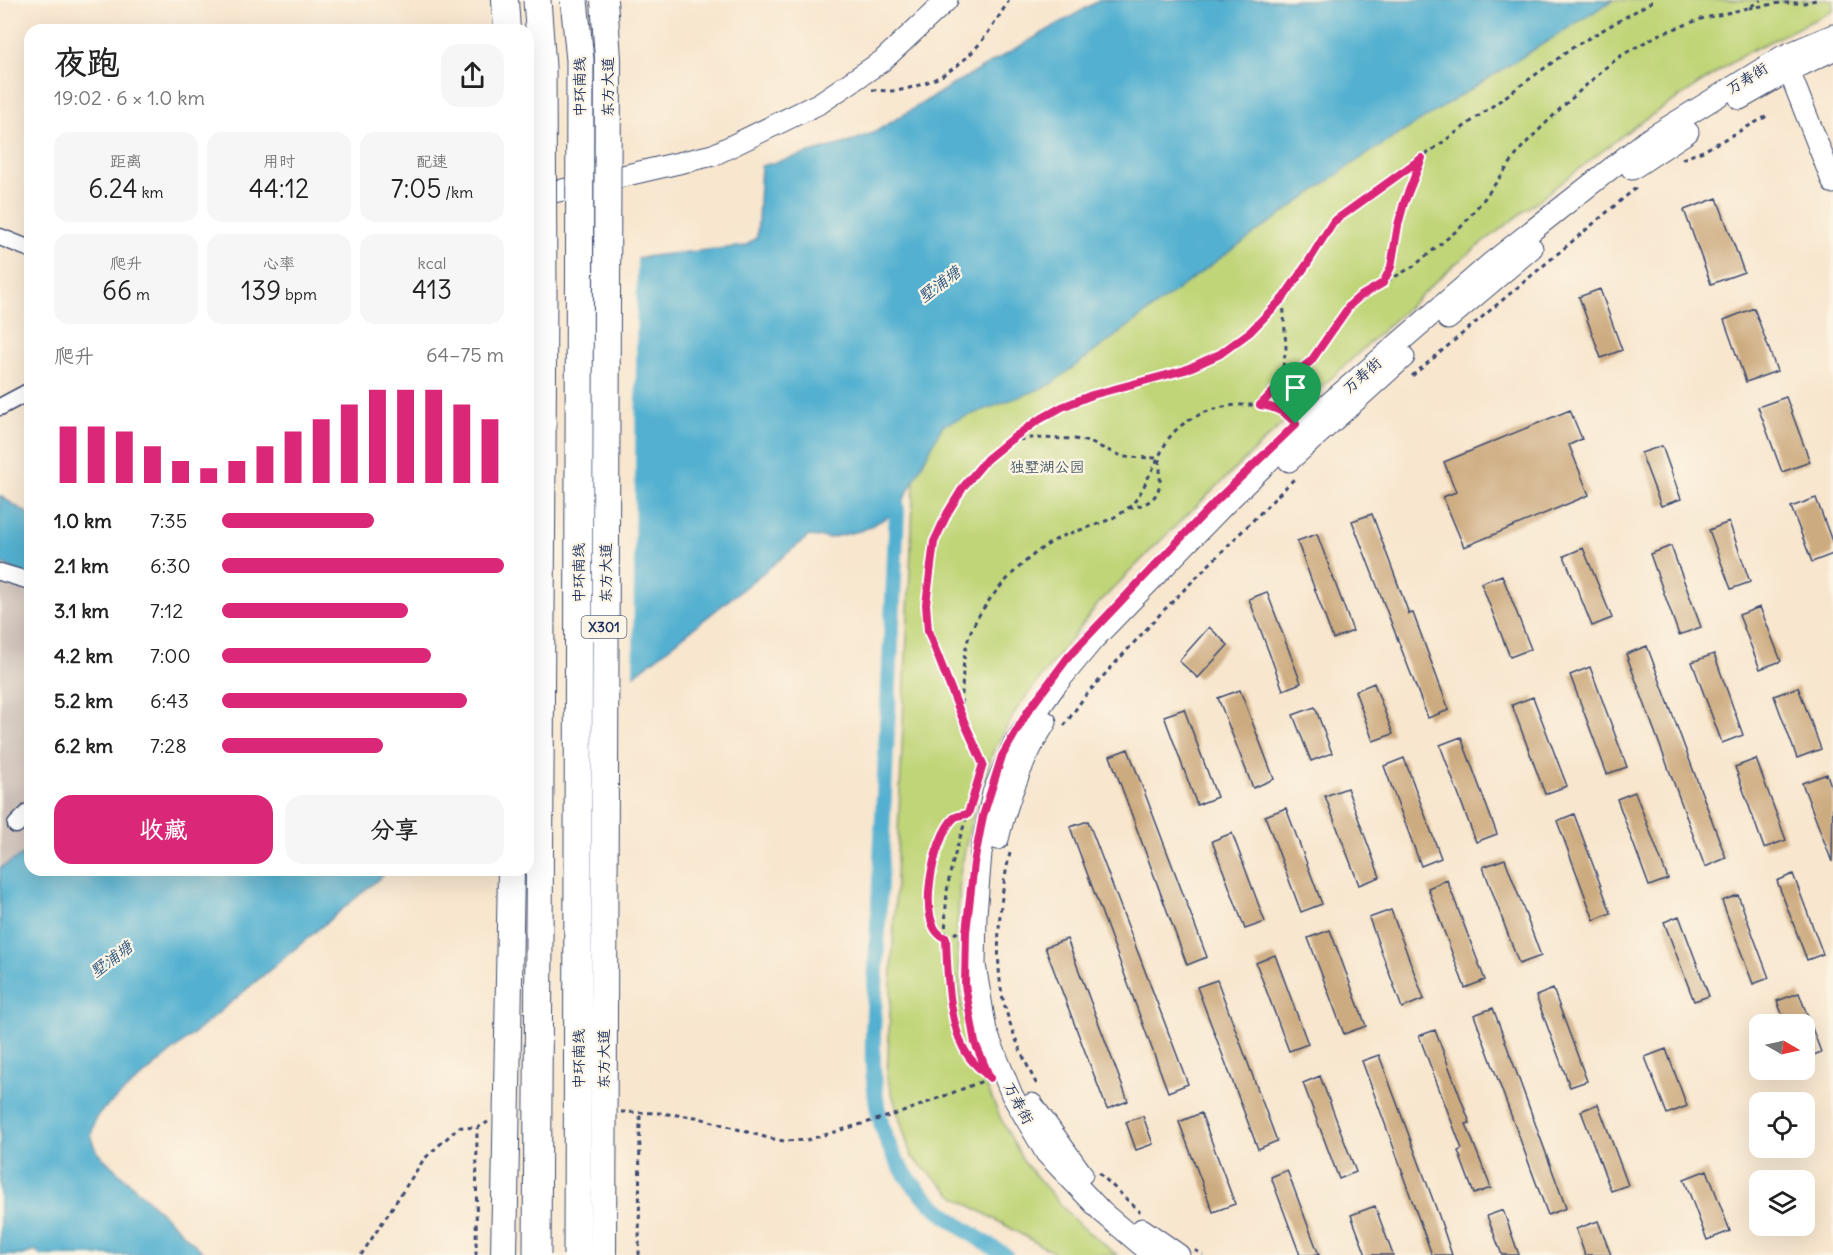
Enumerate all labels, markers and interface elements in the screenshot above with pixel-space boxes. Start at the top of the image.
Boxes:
text: 夜跑 [54,41,120,83]
button: share [441,44,504,107]
street label: 中环南线 [570,57,589,117]
street label: 东方大道 [598,57,617,117]
street label: 万寿街 [1723,58,1771,98]
text: 19:02 · 6 × 1.0 km [54,85,205,110]
text: 距离 [110,151,142,171]
text: 用时 [263,151,295,171]
text: 配速 [416,151,448,171]
text: 6.24 [88,172,138,205]
text: 44:12 [249,172,309,205]
text: 7:05 [391,172,441,205]
text: km [138,182,164,202]
text: /km [441,182,473,202]
text: 爬升 [110,253,142,273]
text: 心率 [263,253,295,273]
text: kcal [418,253,446,273]
water label: 墅浦塘 [914,260,966,306]
text: 413 [412,273,452,306]
text: 66 [102,274,132,307]
text: 139 [241,274,281,307]
text: m [132,284,150,304]
text: bpm [281,284,317,304]
text: 64–75 m [426,342,504,367]
text: 爬升 [54,343,94,368]
street label: 万寿街 [1339,353,1385,397]
pin [1270,362,1321,424]
icon: arrive [1279,371,1312,404]
park label: 独墅湖公园 [1009,457,1085,476]
text: 1.0 km [54,508,112,533]
text: 7:35 [150,508,187,533]
street label: 中环南线 [569,543,588,603]
street label: 东方大道 [596,543,615,603]
text: 2.1 km [54,553,109,578]
text: 6:30 [150,553,191,578]
text: 3.1 km [54,598,109,623]
text: 7:12 [150,598,183,623]
road number: X301 [582,616,626,638]
text: 4.2 km [54,643,113,668]
text: 7:00 [150,643,191,668]
text: 5.2 km [54,688,113,713]
text: 6:43 [150,688,189,713]
text: 6.2 km [54,733,113,758]
text: 7:28 [150,733,187,758]
button: 收藏 [54,795,273,864]
button: 分享 [285,795,504,864]
water label: 墅浦塘 [86,935,138,981]
north arrow [1749,1014,1815,1080]
map controls [1749,1014,1815,1236]
street label: 中环南线 [569,1029,588,1089]
street label: 东方大道 [594,1029,613,1089]
street label: 万寿街 [1000,1079,1038,1127]
button: locate [1749,1092,1815,1158]
button: layers [1749,1170,1815,1236]

